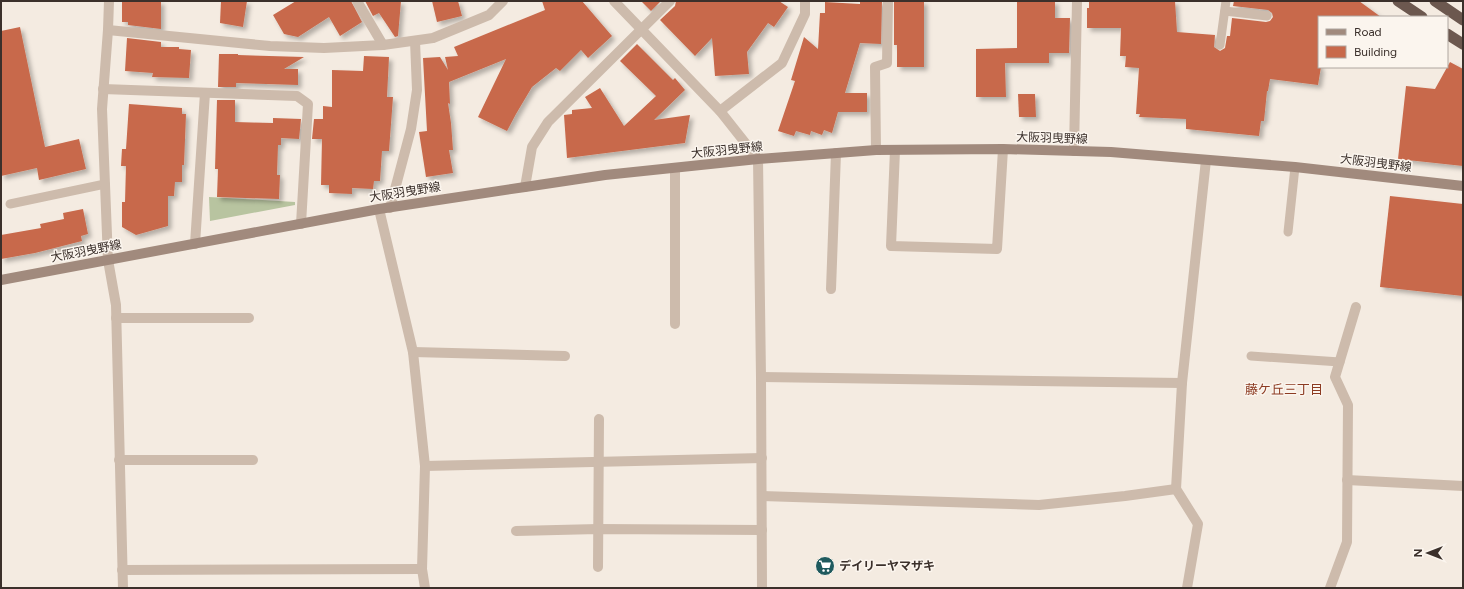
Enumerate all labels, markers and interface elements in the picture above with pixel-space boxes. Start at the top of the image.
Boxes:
legend [1318,16,1448,68]
text: Road [1354,25,1382,39]
text: Building [1354,45,1397,59]
street label: 大阪羽曳野線 [1016,130,1088,146]
street label: 大阪羽曳野線 [690,139,764,161]
street label: 大阪羽曳野線 [1339,152,1413,174]
street label: 大阪羽曳野線 [368,179,442,205]
street label: 大阪羽曳野線 [49,237,123,265]
district label: 藤ケ丘三丁目 [1245,382,1323,397]
north arrow [1408,533,1448,573]
text: N [1412,549,1425,557]
supermarket icon: デイリーヤマザキ [814,555,836,577]
place label: デイリーヤマザキ [839,559,935,573]

